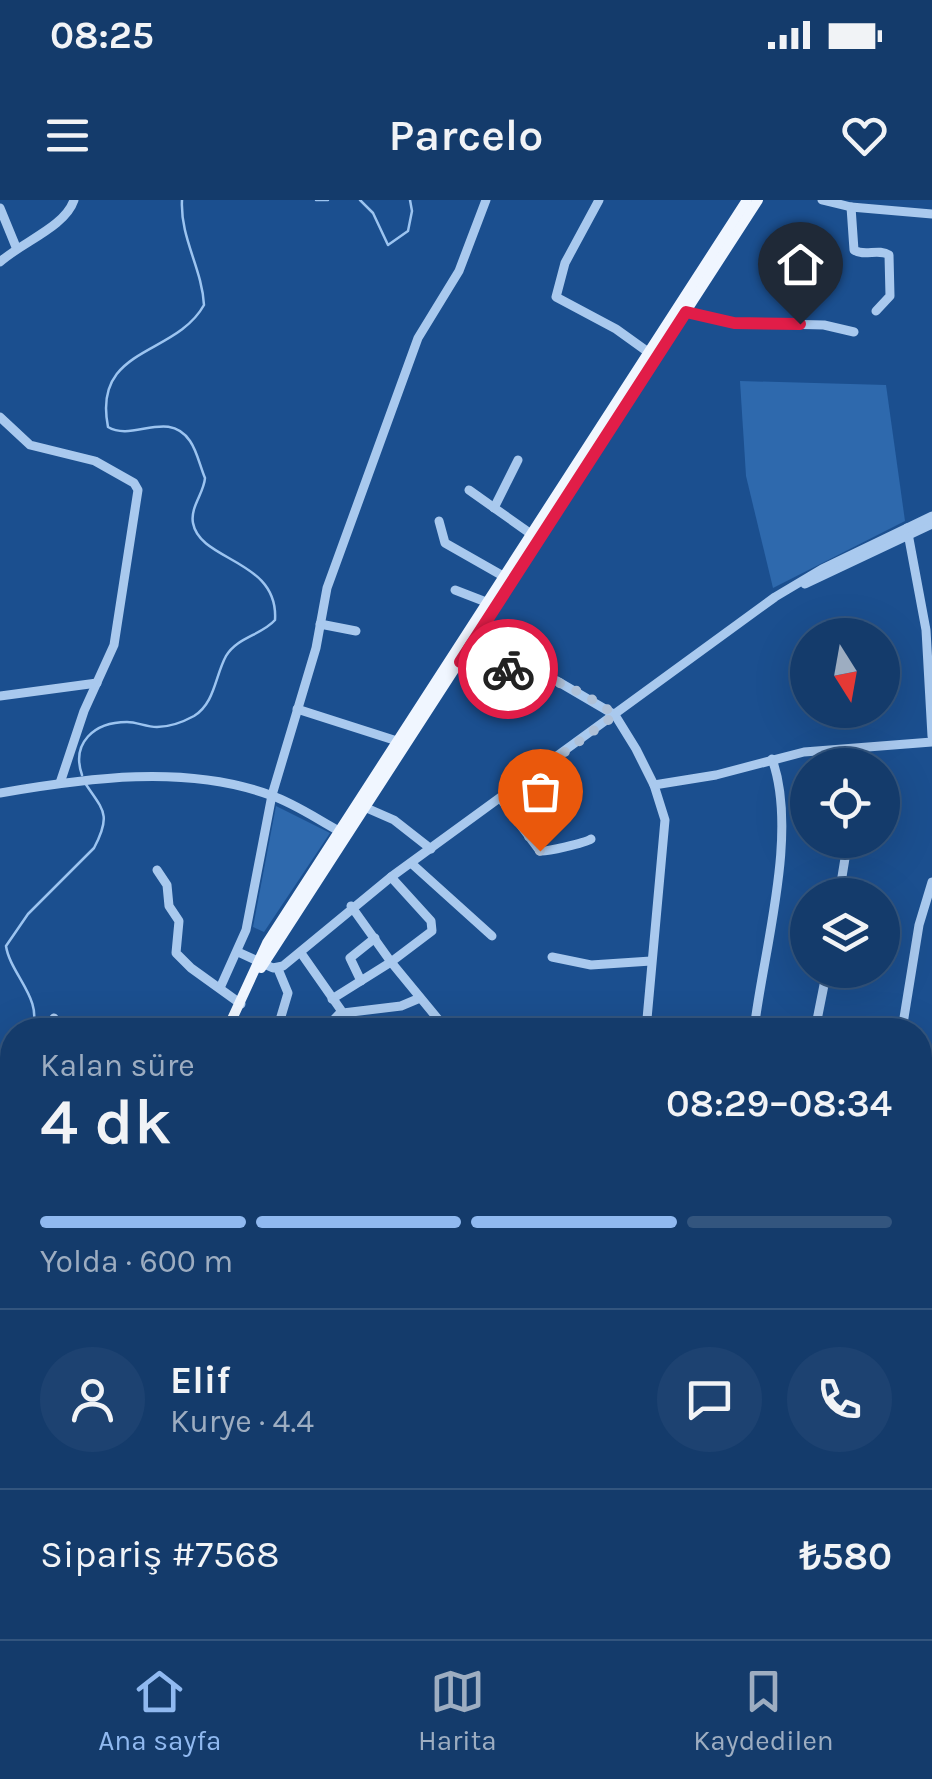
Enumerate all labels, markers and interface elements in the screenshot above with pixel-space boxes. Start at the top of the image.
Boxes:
text: 08:25 [50,13,154,58]
icon: menu [40,108,95,163]
icon: heart [837,108,892,163]
text: Parcelo [389,109,543,161]
pin [758,222,843,325]
icon: home [773,237,828,292]
north arrow [790,618,900,728]
map controls [790,618,900,988]
courier [458,619,558,719]
icon: bike [481,642,536,697]
button: locate [790,748,900,858]
pin [498,749,583,852]
icon: bag [513,764,568,819]
button: layers [790,878,900,988]
text: Kalan süre [40,1047,195,1084]
text: 08:29–08:34 [666,1081,892,1126]
text: 4 dk [40,1083,172,1159]
text: Yolda · 600 m [40,1243,233,1280]
button: person [40,1347,145,1452]
button: chat [657,1347,762,1452]
button: phone [787,1347,892,1452]
text: Elif [170,1358,230,1403]
text: Kurye · 4.4 [170,1403,314,1440]
text: Sipariş #7568 [40,1532,280,1577]
text: ₺580 [800,1534,892,1579]
tab: Ana sayfa [98,1664,222,1757]
tab: Harita [418,1664,497,1757]
tab: Kaydedilen [693,1664,834,1757]

